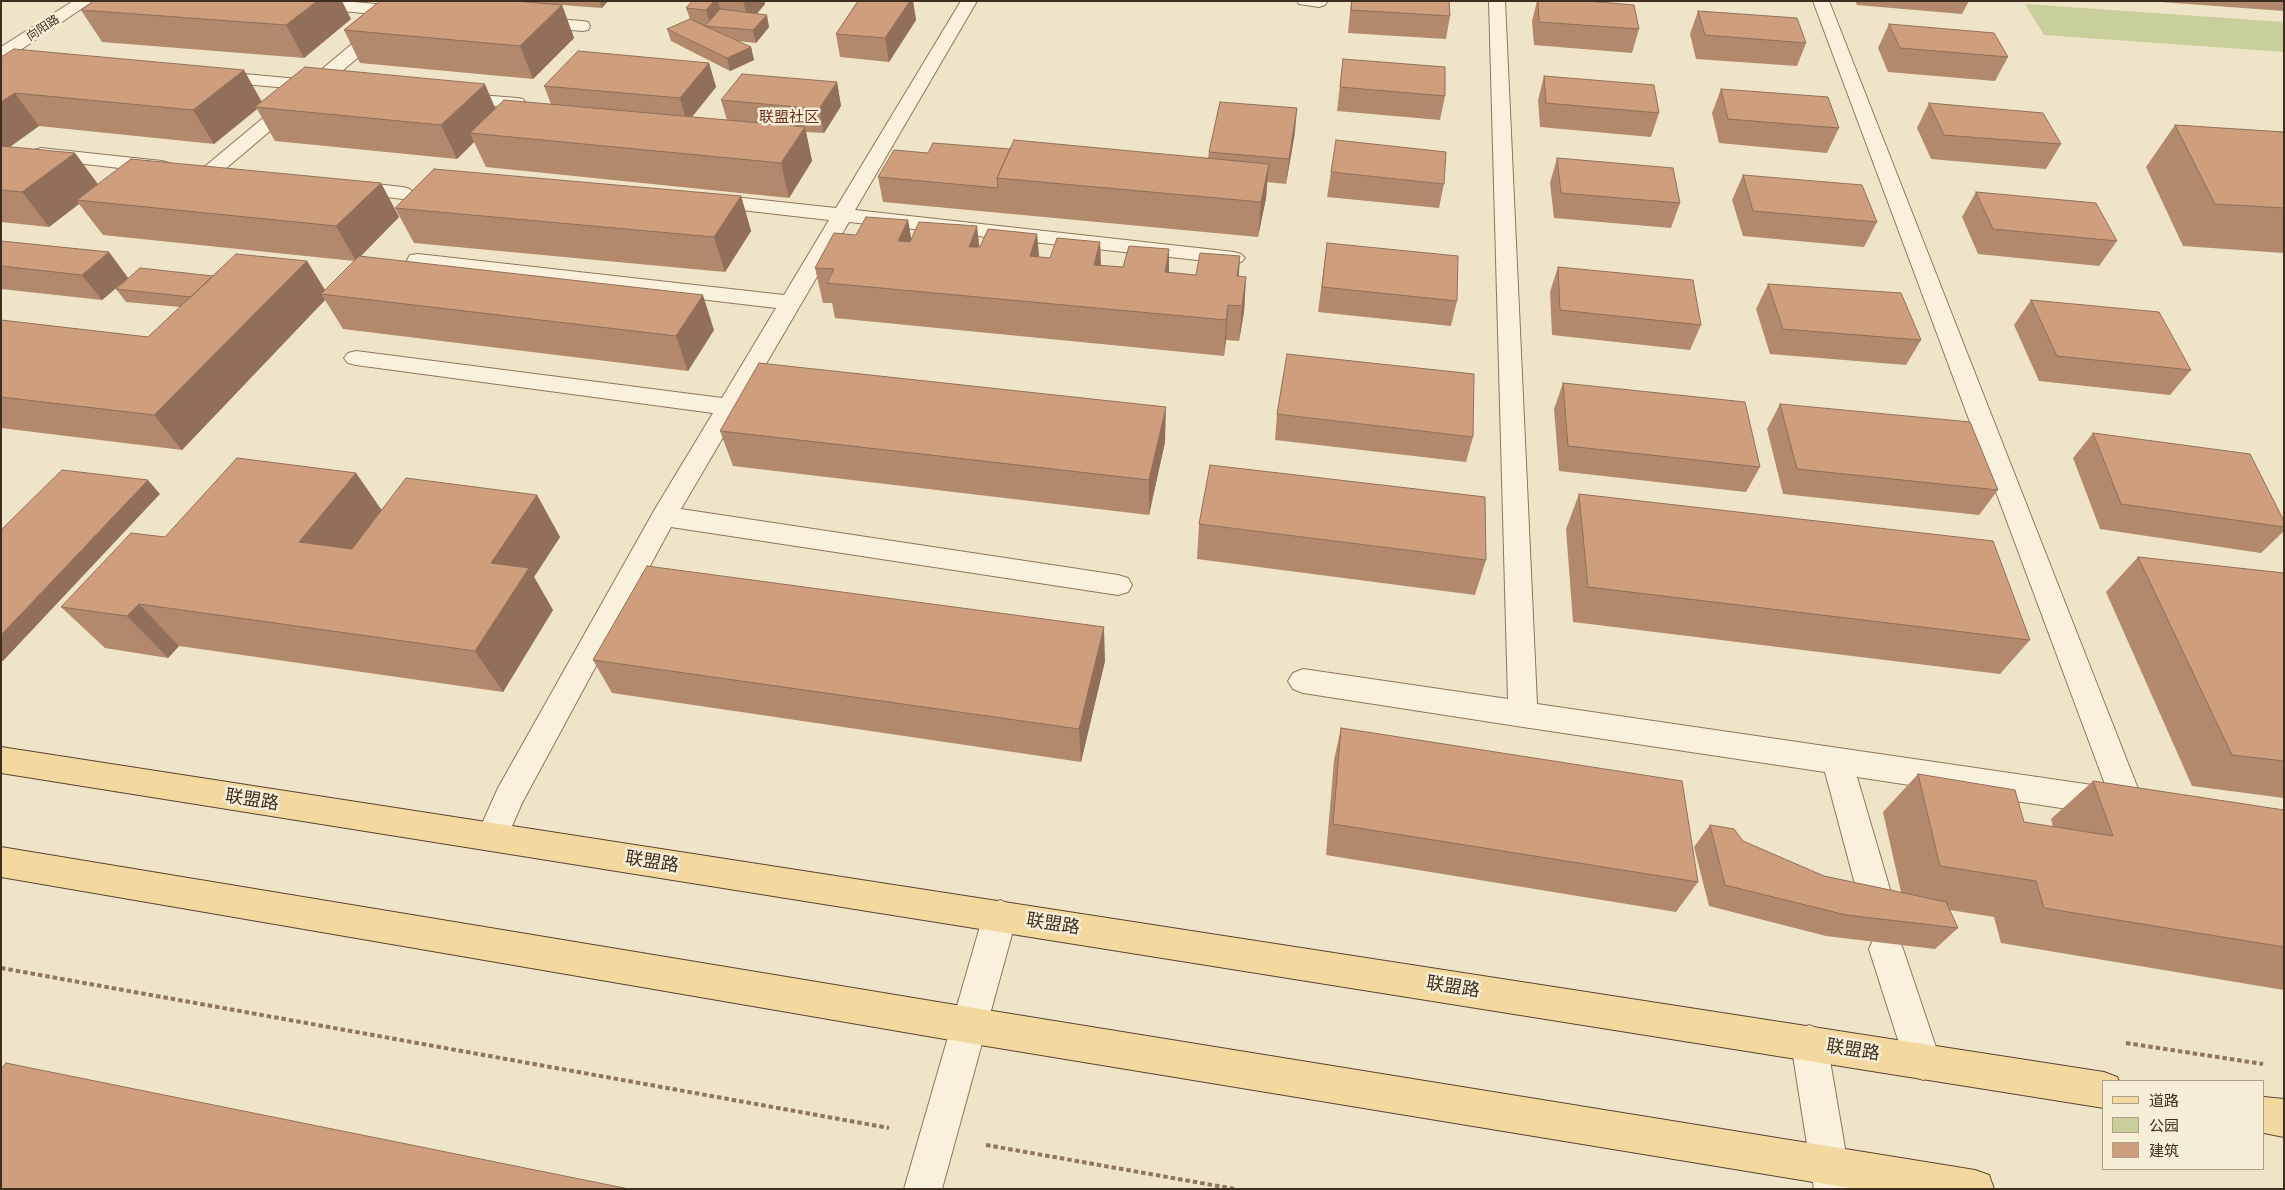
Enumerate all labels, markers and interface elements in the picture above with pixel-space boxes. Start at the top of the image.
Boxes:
street label: 向阳路 [24,12,62,44]
district label: 联盟社区 [759,108,819,126]
street label: 联盟路 [224,785,280,815]
street label: 联盟路 [624,847,680,877]
street label: 联盟路 [1025,909,1081,939]
street label: 联盟路 [1425,972,1481,1002]
street label: 联盟路 [1825,1035,1881,1065]
legend [2102,1080,2265,1170]
text: 道路 [2149,1093,2179,1109]
text: 公园 [2149,1118,2179,1134]
text: 建筑 [2149,1143,2179,1159]

